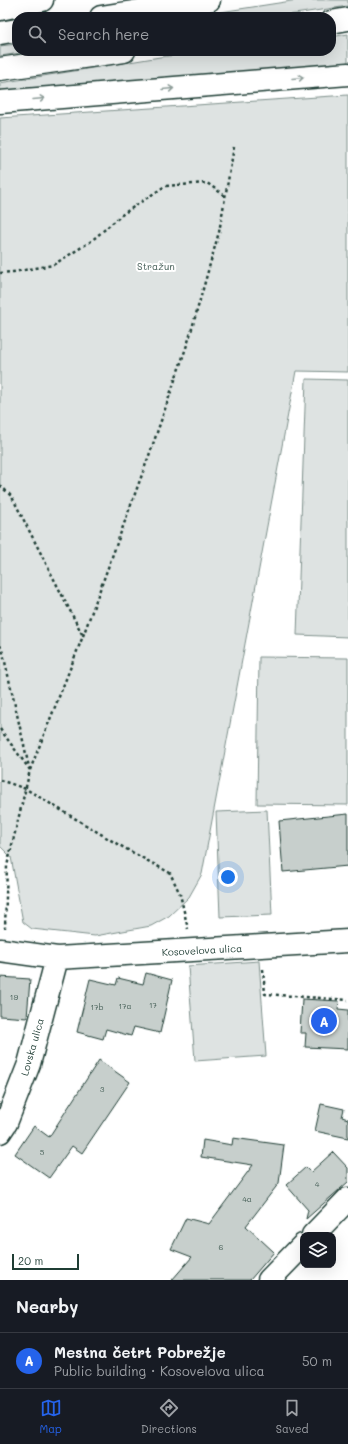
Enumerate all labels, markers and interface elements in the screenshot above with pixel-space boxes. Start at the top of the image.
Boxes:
search box [12,12,336,56]
icon: search [26,23,48,45]
text: Search here [58,24,149,44]
one-way arrow [291,74,304,81]
one-way arrow [161,85,174,92]
one-way arrow [32,96,45,103]
park label: Stražun [137,259,175,273]
your location [218,867,238,887]
street label: Kosovelova ulica [161,941,243,959]
house number: 19 [10,992,18,1002]
house number: 17 [149,1000,158,1010]
house number: 17a [118,1001,132,1011]
house number: 17b [90,1002,104,1012]
pin: A [311,1006,337,1036]
street label: Lovska ulica [17,1017,47,1077]
house number: 3 [100,1084,105,1094]
house number: 5 [40,1147,45,1157]
house number: 4 [315,1179,320,1189]
house number: 4a [242,1194,252,1204]
map controls [300,1232,336,1268]
button: layers [300,1232,336,1268]
house number: 6 [219,1242,224,1252]
scale bar [12,1252,79,1271]
text: 20 m [18,1253,43,1268]
text: Nearby [16,1295,78,1317]
text: Mestna četrt Pobrežje [54,1342,226,1362]
text: A [24,1352,34,1369]
text: 50 m [302,1352,332,1369]
text: Public building · Kosovelova ulica [54,1362,265,1379]
tab: Map [40,1397,62,1436]
tab: Directions [141,1397,197,1436]
tab: Saved [276,1397,308,1436]

